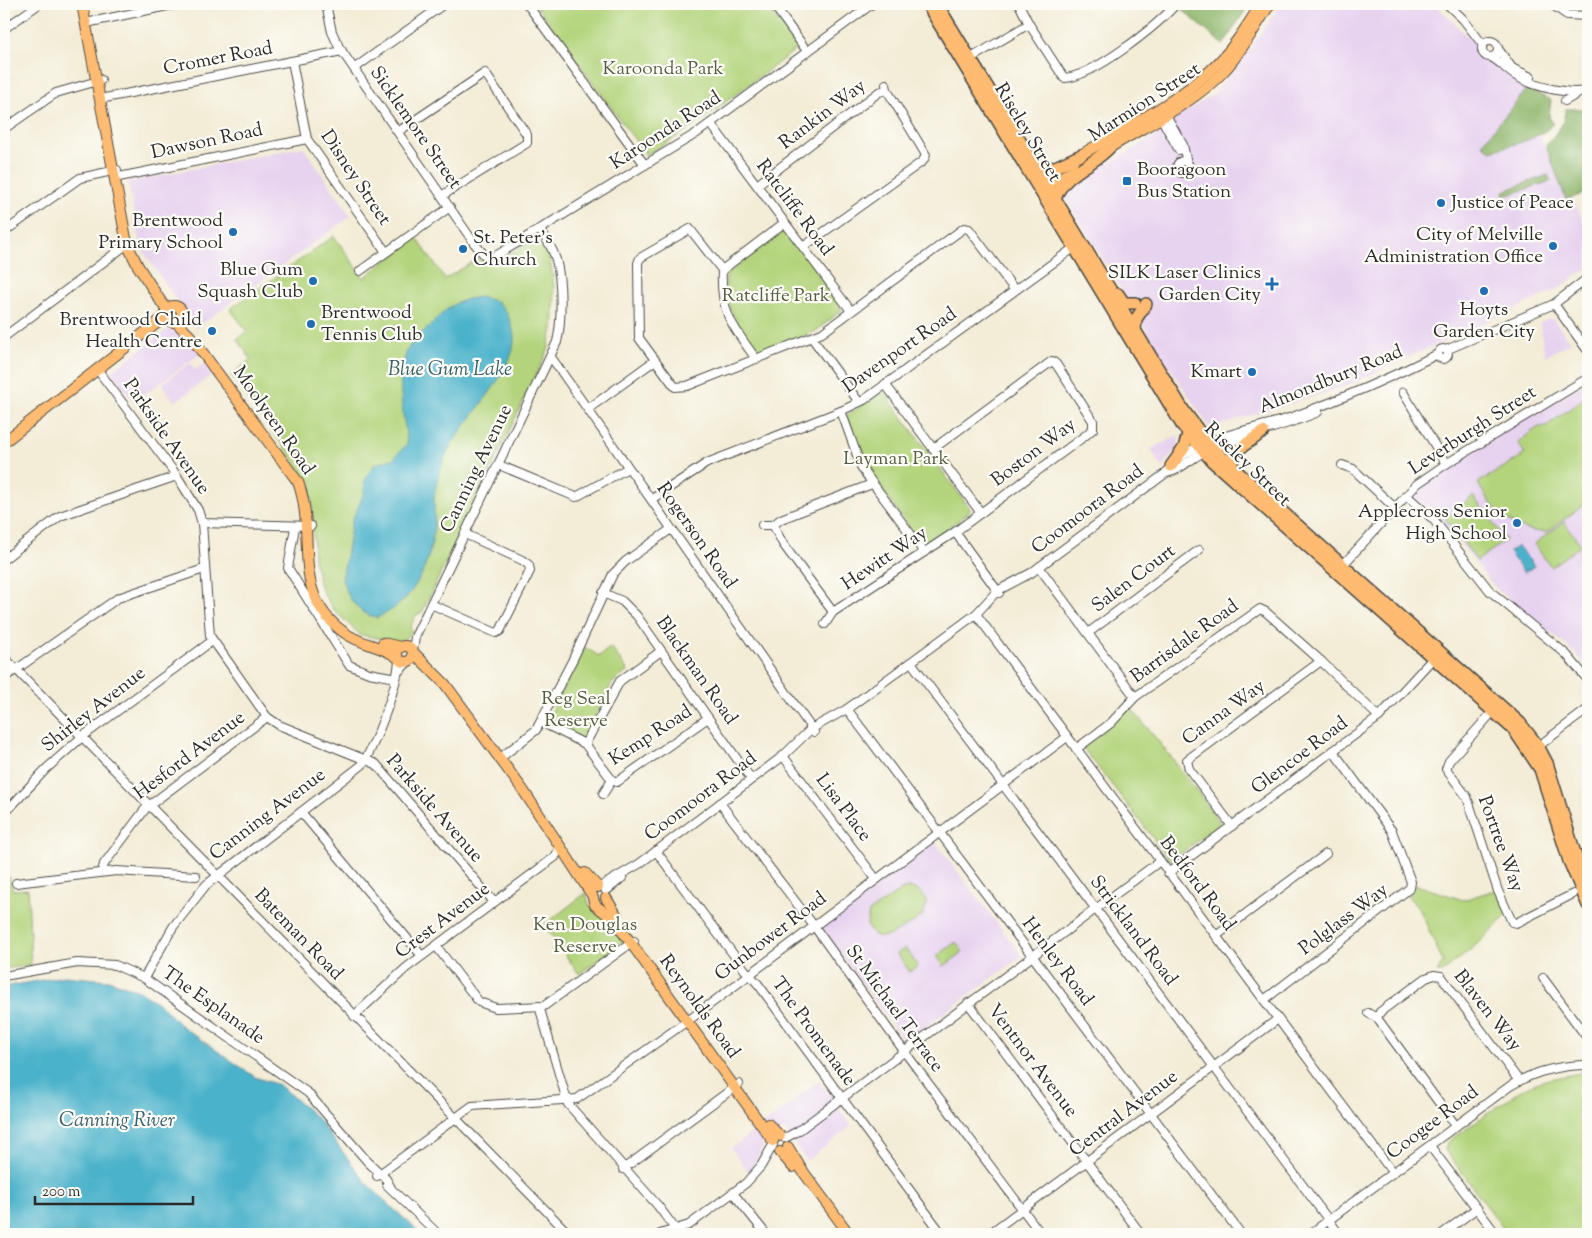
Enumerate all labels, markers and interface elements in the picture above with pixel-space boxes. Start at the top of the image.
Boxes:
street label: Cromer Road [161,35,275,83]
park label: Karoonda Park [602,56,724,83]
street label: Marmion Street [1084,56,1207,149]
street label: Sicklemore Street [363,61,468,195]
street label: Rankin Way [774,73,873,157]
street label: Riseley Street [987,78,1068,188]
street label: Karoonda Road [605,85,727,177]
street label: Dawson Road [149,117,266,167]
street label: Disney Street [313,125,397,232]
street label: Ratcliffe Road [749,154,839,262]
place label: Booragoon Bus Station [1137,157,1231,206]
marker: Booragoon Bus Station [1121,175,1133,187]
place label: Justice of Peace [1450,190,1574,217]
marker: Justice of Peace [1435,197,1447,209]
place label: Brentwood Primary School [98,208,223,257]
place label: City of Melville Administration Office [1364,222,1543,271]
place label: St. Peter's Church [473,225,553,274]
marker: Brentwood Primary School [227,226,239,238]
marker: City of Melville Administration Office [1547,240,1559,252]
marker: St. Peter's Church [457,243,469,255]
place label: Blue Gum Squash Club [197,257,303,306]
place label: SILK Laser Clinics Garden City [1108,260,1262,309]
marker: Blue Gum Squash Club [307,275,319,287]
marker: SILK Laser Clinics Garden City [1265,277,1279,291]
park label: Ratcliffe Park [722,283,831,310]
marker: Hoyts Garden City [1478,285,1490,297]
place label: Hoyts Garden City [1433,297,1536,346]
place label: Brentwood Tennis Club [321,300,423,349]
street label: Davenport Road [837,301,963,401]
place label: Brentwood Child Health Centre [60,307,202,356]
marker: Brentwood Tennis Club [305,318,317,330]
marker: Brentwood Child Health Centre [206,325,218,337]
street label: Almondbury Road [1255,339,1407,421]
water label: Blue Gum Lake [388,356,512,385]
place label: Kmart [1190,359,1242,386]
street label: Moolyeen Road [225,361,321,481]
marker: Kmart [1246,366,1258,378]
street label: Parkside Avenue [116,374,216,501]
street label: Leverburgh Street [1404,379,1542,482]
street label: Canning Avenue [434,400,520,538]
street label: Boston Way [986,412,1082,494]
street label: Riseley Street [1198,417,1297,514]
park label: Layman Park [843,446,949,473]
street label: Coomoora Road [1026,459,1150,561]
street label: Rogerson Road [649,477,743,595]
place label: Applecross Senior High School [1358,499,1507,548]
marker: Applecross Senior High School [1511,517,1523,529]
street label: Hewitt Way [837,520,934,598]
street label: Salen Court [1086,538,1182,620]
street label: Barrisdale Road [1125,593,1245,690]
street label: Blackman Road [649,611,744,731]
street label: Shirley Avenue [36,661,152,759]
street label: Canna Way [1177,673,1272,752]
park label: Reg Seal Reserve [541,686,611,735]
street label: Kemp Road [604,699,698,773]
street label: Hesford Avenue [129,705,251,807]
street label: Glencoe Road [1246,710,1354,801]
street label: Coomoora Road [639,746,763,848]
street label: Parkside Avenue [379,749,489,869]
street label: Canning Avenue [204,762,332,868]
street label: Lisa Place [808,768,878,848]
street label: Portree Way [1470,792,1530,896]
street label: Bedford Road [1152,831,1242,937]
street label: Strickland Road [1083,870,1184,992]
street label: Crest Avenue [390,876,496,966]
street label: Polglass Way [1294,877,1395,963]
street label: Bateman Road [247,883,349,987]
street label: Gunbower Road [709,886,833,988]
park label: Ken Douglas Reserve [533,912,637,961]
street label: Henley Road [1015,912,1100,1012]
street label: St Michael Terrace [839,940,950,1078]
street label: Reynolds Road [652,949,746,1065]
street label: The Esplanade [156,961,270,1051]
street label: Blaven Way [1446,964,1528,1058]
street label: The Promenade [764,972,862,1092]
street label: Ventnor Avenue [980,999,1084,1124]
street label: Central Avenue [1064,1064,1184,1164]
street label: Coogee Road [1381,1079,1485,1167]
water label: Canning River [59,1107,175,1136]
scale bar [35,1173,192,1205]
text: 200 m [42,1182,81,1203]

